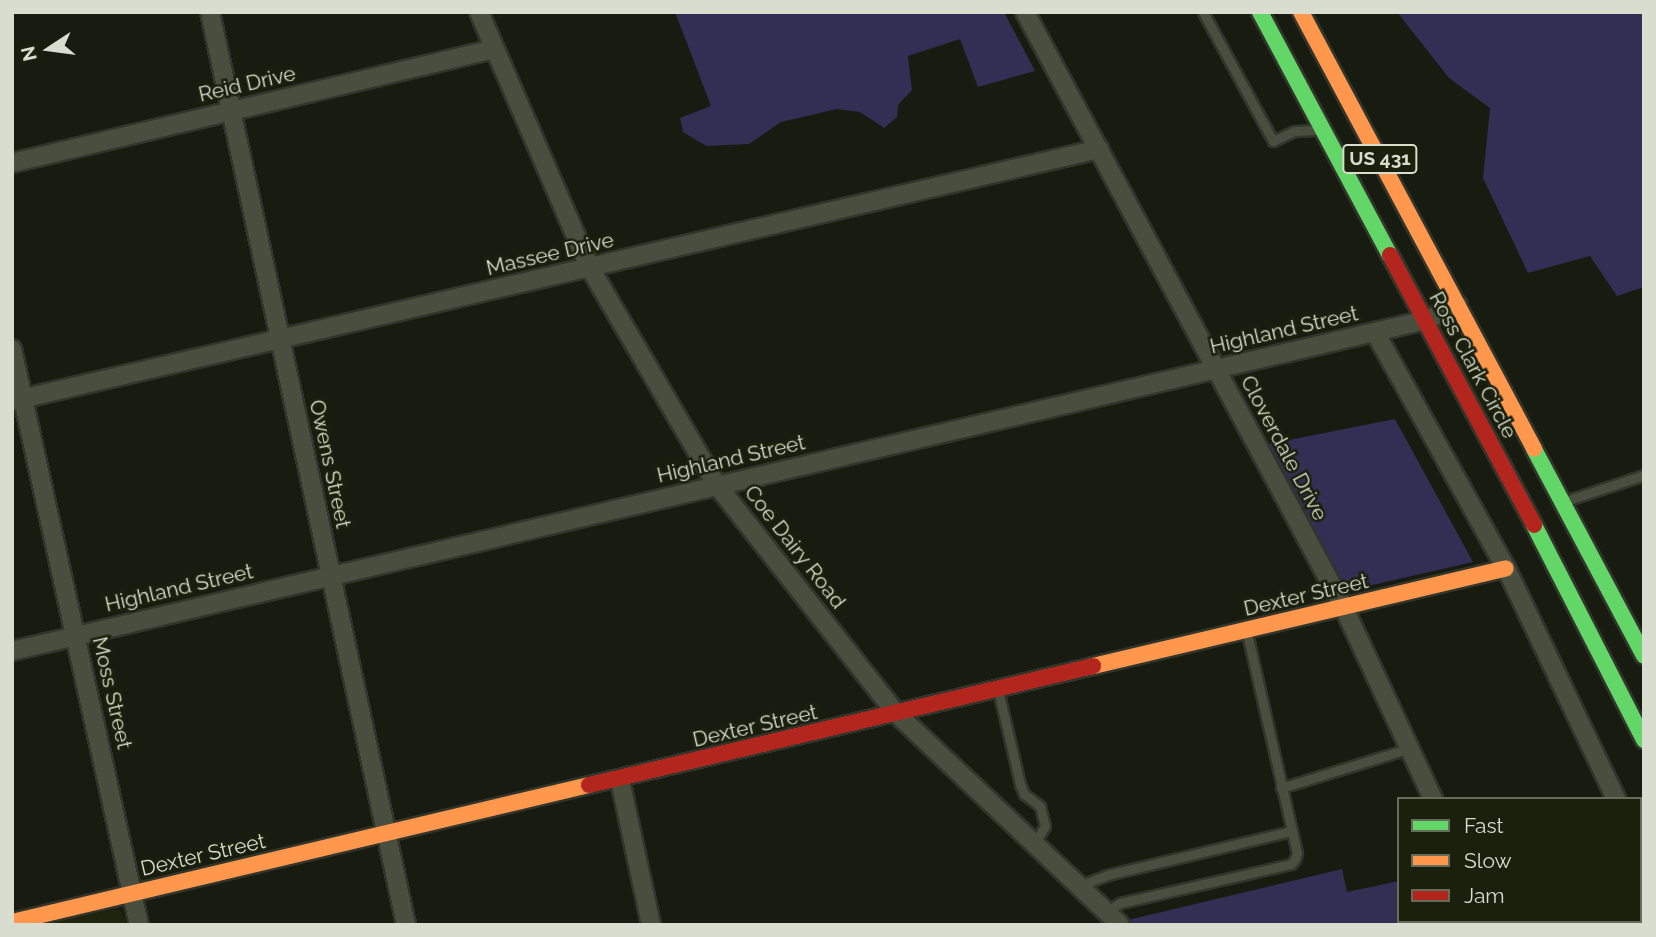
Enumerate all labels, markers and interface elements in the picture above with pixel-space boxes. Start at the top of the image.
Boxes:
north arrow [14,14,84,84]
text: N [16,44,41,63]
street label: Reid Drive [196,61,298,107]
road number: US 431 [1342,144,1418,174]
street label: Massee Drive [484,227,616,281]
street label: Ross Clark Circle [1424,287,1522,443]
street label: Highland Street [1207,301,1361,359]
street label: Cloverdale Drive [1235,371,1333,525]
street label: Owens Street [304,397,356,531]
street label: Highland Street [654,430,808,488]
street label: Coe Dairy Road [739,480,851,614]
street label: Highland Street [102,559,256,617]
street label: Dexter Street [1241,568,1371,622]
street label: Moss Street [87,634,137,752]
street label: Dexter Street [690,699,820,753]
legend [1397,797,1642,923]
text: Fast [1464,813,1504,838]
street label: Dexter Street [138,828,268,882]
text: Slow [1464,848,1512,873]
text: Jam [1464,883,1505,908]

